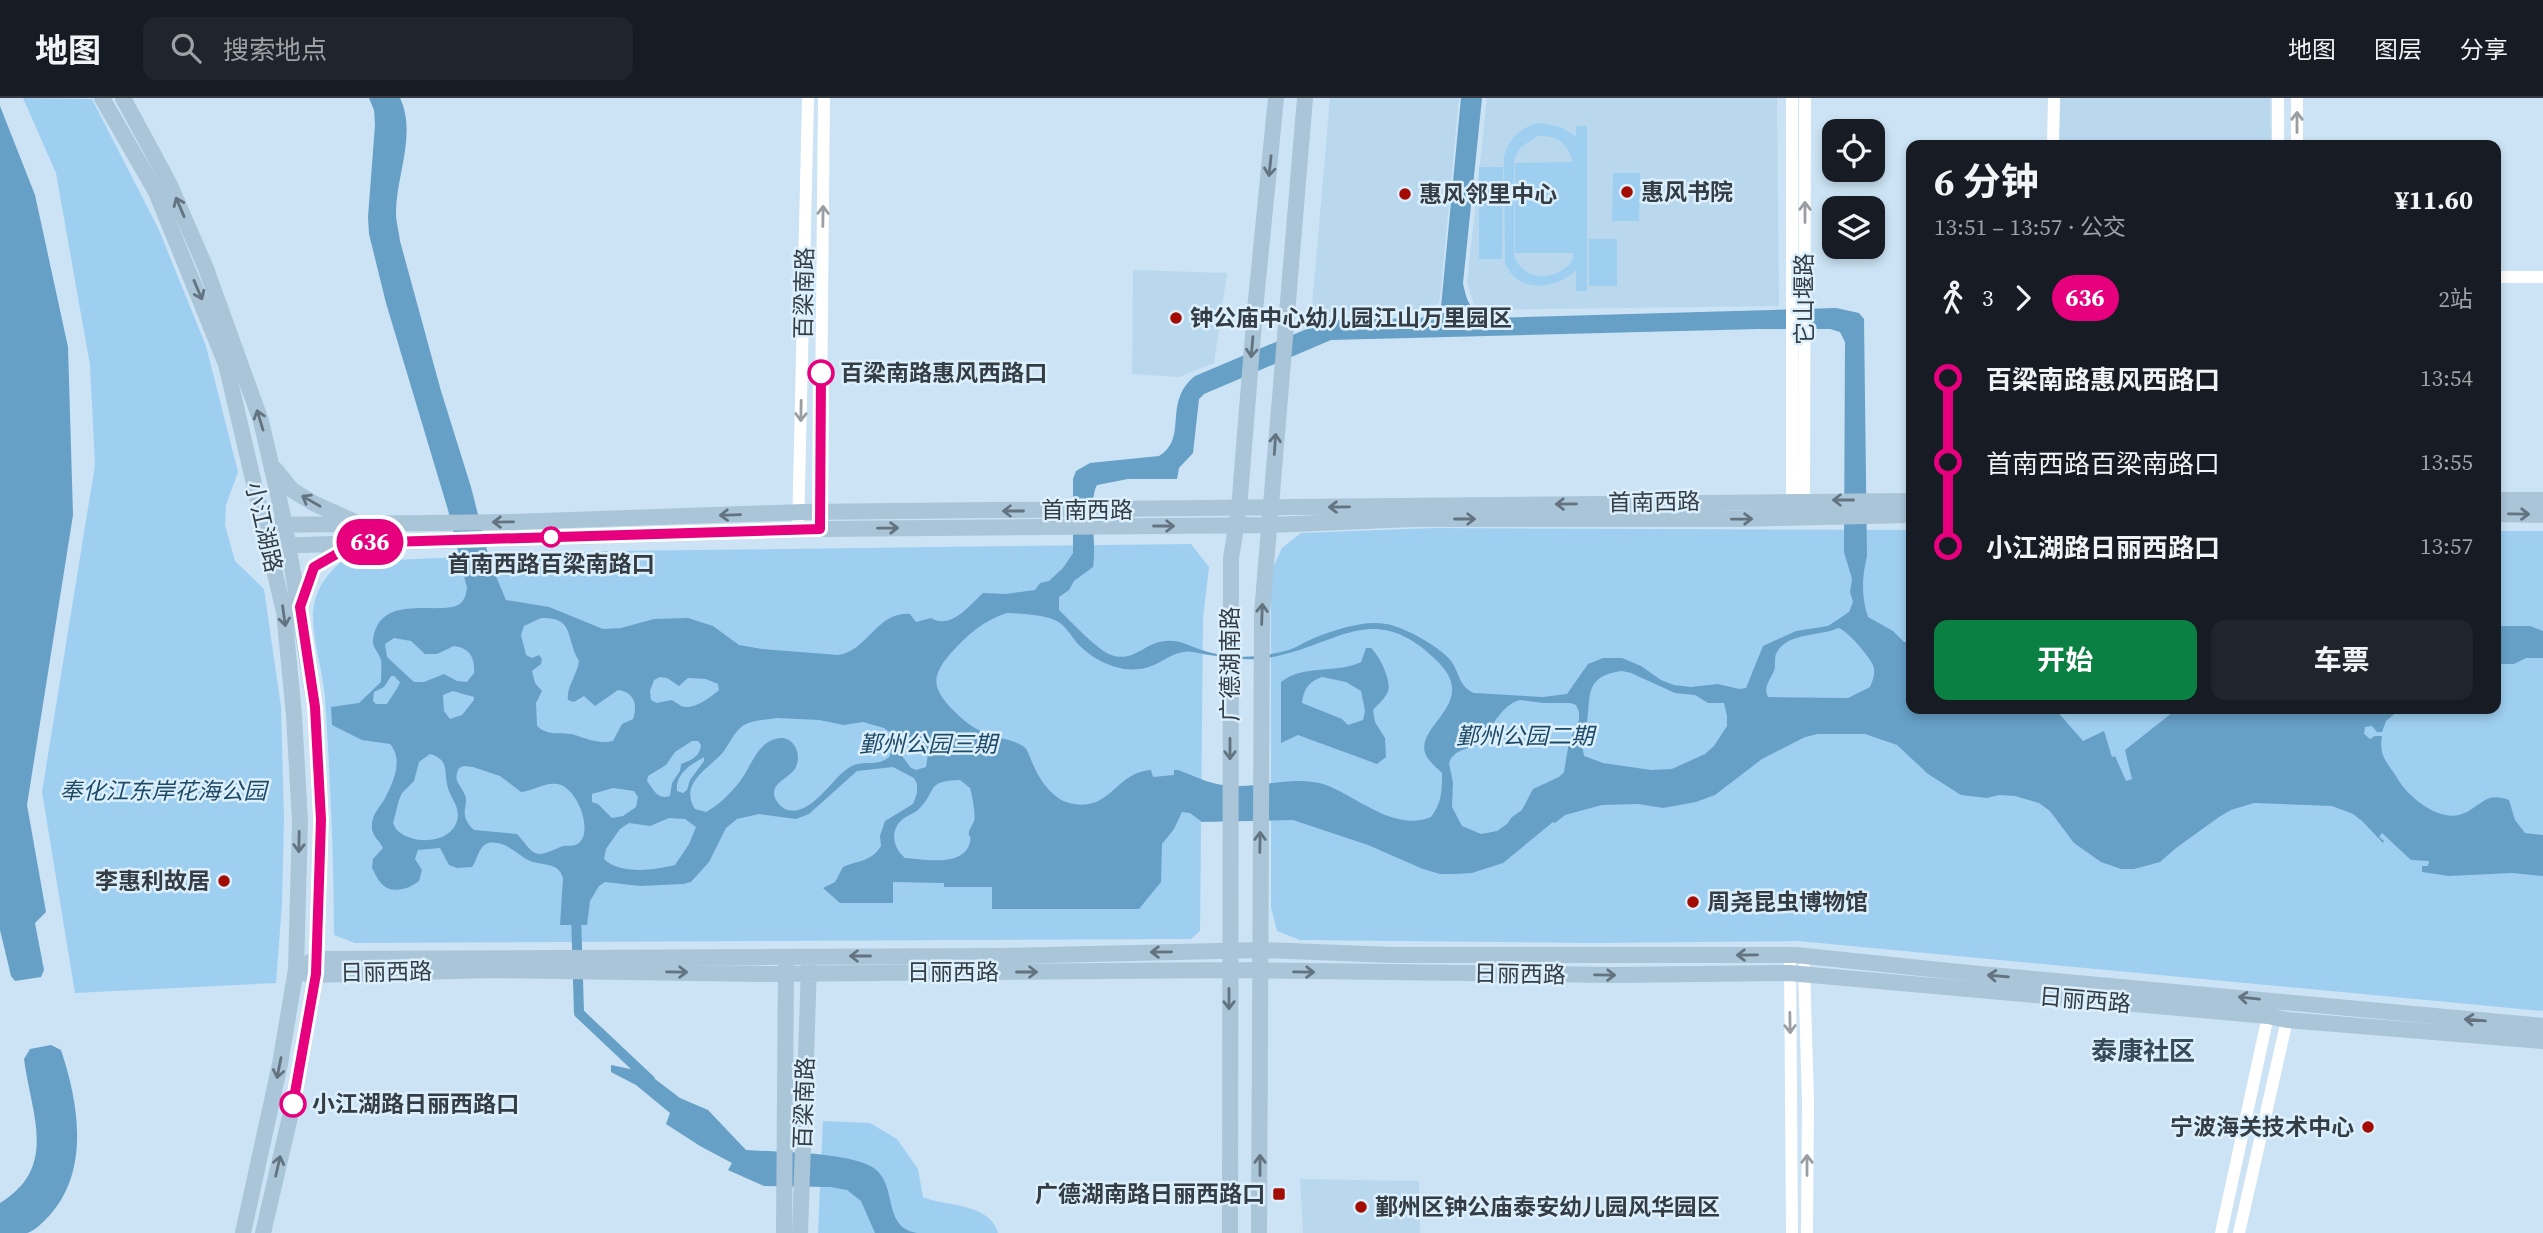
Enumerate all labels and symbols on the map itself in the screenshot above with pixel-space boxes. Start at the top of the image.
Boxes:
one-way arrow [2290,110,2304,133]
one-way arrow [1263,154,1276,177]
place label: 惠风书院 [1641,176,1733,208]
place label: 惠风邻里中心 [1419,178,1557,210]
marker: 惠风书院 [1619,184,1635,200]
marker: 惠风邻里中心 [1397,186,1413,202]
one-way arrow [173,197,186,219]
one-way arrow [1798,200,1811,223]
one-way arrow [816,204,830,227]
street label: 百梁南路 [787,247,821,339]
street label: 它山堰路 [1788,253,1820,345]
one-way arrow [192,279,205,301]
place label: 钟公庙中心幼儿园江山万里园区 [1190,302,1512,334]
marker: 钟公庙中心幼儿园江山万里园区 [1168,310,1184,326]
one-way arrow [1245,336,1258,358]
place label: 百梁南路惠风西路口 [840,357,1047,389]
marker: 百梁南路惠风西路口 [808,360,834,386]
one-way arrow [794,399,808,422]
one-way arrow [253,409,266,431]
one-way arrow [1269,433,1282,456]
street label: 小江湖路 [238,479,290,575]
street label: 首南西路 [1608,485,1700,519]
one-way arrow [1832,493,1855,507]
one-way arrow [302,494,322,508]
street label: 首南西路 [1041,494,1133,526]
one-way arrow [1555,497,1578,511]
one-way arrow [1328,500,1351,514]
one-way arrow [1002,504,1025,518]
one-way arrow [2507,507,2530,521]
one-way arrow [719,508,742,521]
one-way arrow [1453,512,1476,526]
one-way arrow [1730,512,1753,526]
one-way arrow [491,516,514,529]
line badge: 636 [330,519,410,565]
one-way arrow [1153,519,1176,533]
one-way arrow [876,521,899,535]
marker: 首南西路百梁南路口 [541,527,561,547]
place label: 首南西路百梁南路口 [448,548,655,580]
one-way arrow [1256,603,1269,626]
one-way arrow [277,604,290,627]
street label: 广德湖南路 [1214,607,1246,722]
park label: 鄞州公园二期 [1456,720,1597,752]
park label: 鄞州公园三期 [859,728,1000,760]
one-way arrow [1223,737,1237,760]
park label: 奉化江东岸花海公园 [60,775,270,807]
one-way arrow [1253,830,1267,853]
one-way arrow [293,831,306,854]
place label: 李惠利故居 [95,865,210,897]
marker: 李惠利故居 [216,873,232,889]
place label: 周尧昆虫博物馆 [1707,886,1868,918]
marker: 周尧昆虫博物馆 [1685,894,1701,910]
one-way arrow [1150,945,1173,959]
one-way arrow [1735,948,1758,962]
one-way arrow [849,949,872,963]
street label: 日丽西路 [340,955,432,989]
street label: 日丽西路 [907,956,999,988]
street label: 日丽西路 [1474,957,1566,991]
one-way arrow [1016,965,1039,979]
one-way arrow [1292,965,1315,979]
one-way arrow [666,966,689,979]
one-way arrow [1593,968,1616,982]
one-way arrow [1987,969,2009,982]
street label: 日丽西路 [2038,980,2132,1020]
one-way arrow [1222,987,1236,1010]
one-way arrow [2238,991,2260,1004]
one-way arrow [1783,1011,1797,1034]
one-way arrow [2464,1013,2487,1026]
district label: 泰康社区 [2091,1033,2195,1069]
one-way arrow [271,1056,285,1079]
street label: 百梁南路 [786,1056,822,1150]
place label: 小江湖路日丽西路口 [312,1088,519,1120]
marker: 小江湖路日丽西路口 [280,1091,306,1117]
place label: 宁波海关技术中心 [2170,1111,2354,1143]
marker: 宁波海关技术中心 [2360,1119,2376,1135]
one-way arrow [1253,1154,1267,1177]
one-way arrow [1800,1154,1814,1177]
one-way arrow [272,1156,285,1178]
place label: 广德湖南路日丽西路口 [1035,1178,1265,1210]
marker: 广德湖南路日丽西路口 [1271,1186,1287,1202]
place label: 鄞州区钟公庙泰安幼儿园风华园区 [1375,1191,1720,1223]
marker: 鄞州区钟公庙泰安幼儿园风华园区 [1353,1199,1369,1215]

